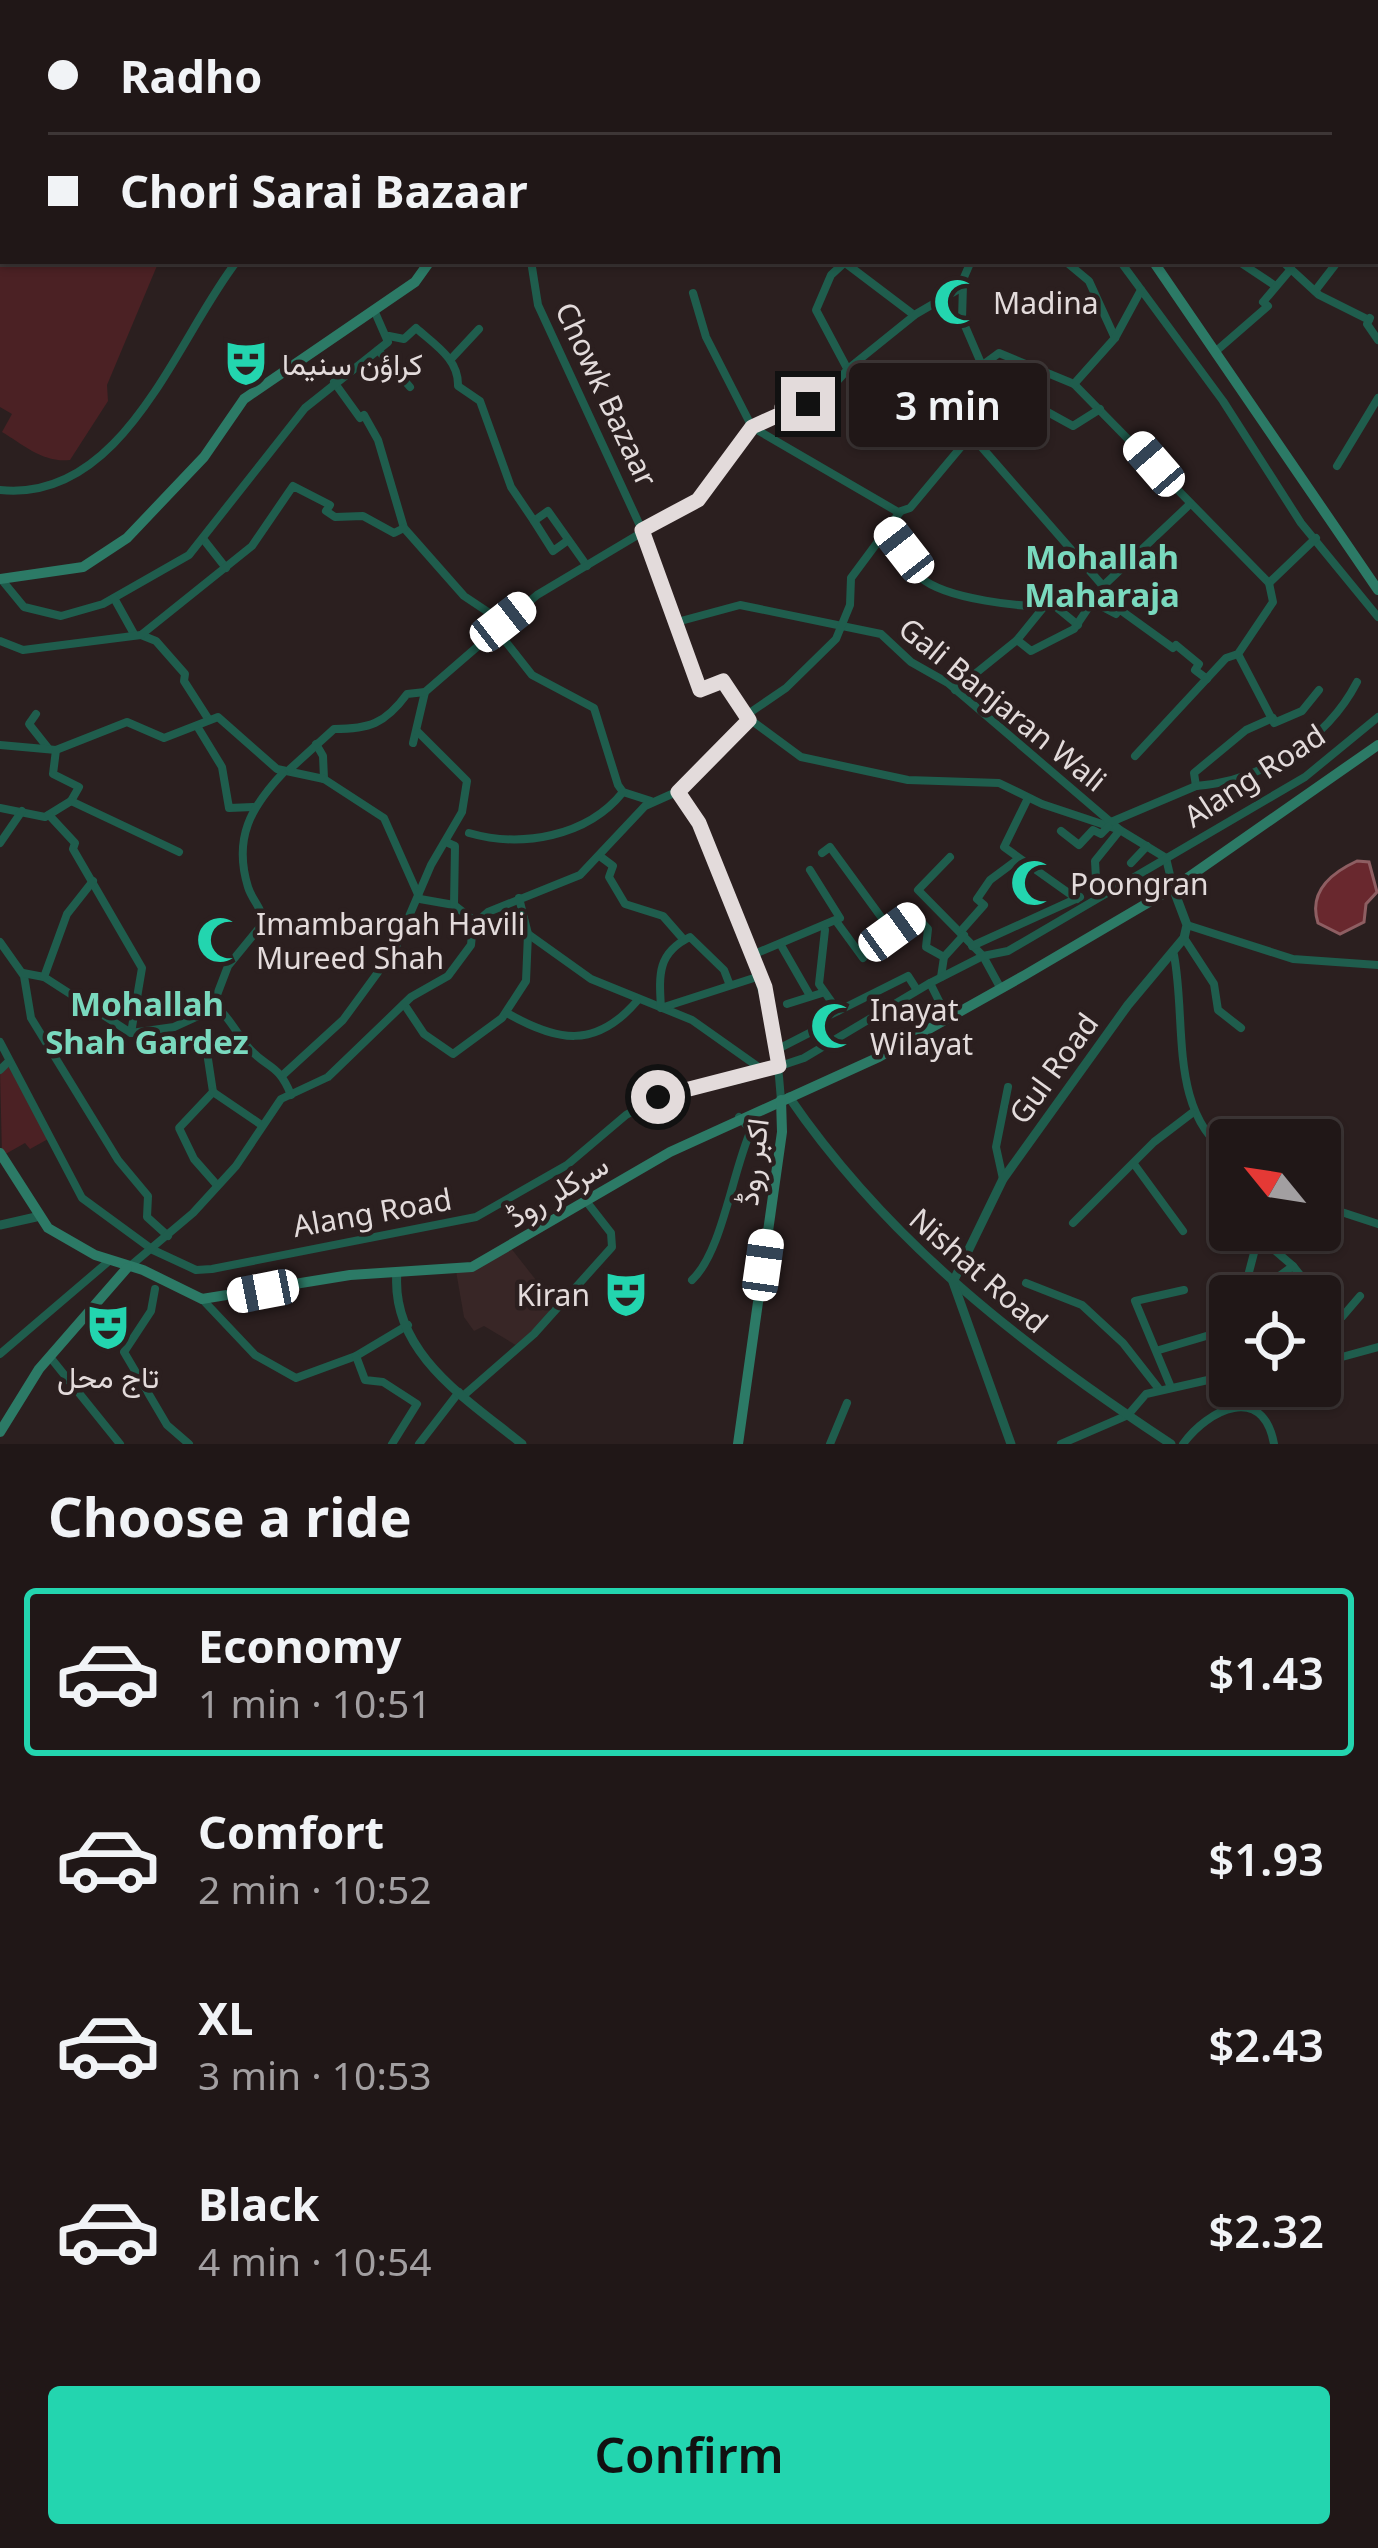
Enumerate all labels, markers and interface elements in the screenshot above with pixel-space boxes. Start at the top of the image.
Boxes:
text: Radho [120,45,262,106]
text: Chori Sarai Bazaar [120,160,528,221]
mosque icon: Madina [932,277,982,327]
place label: Madina [993,282,1099,323]
street label: Chowk Bazaar [546,295,668,493]
theatre icon: کراؤن سنیما [221,338,271,388]
place label: کراؤن سنیما [282,343,423,384]
callout: 3 min [850,362,1048,446]
route end [781,377,835,431]
text: 3 min [895,378,1001,431]
car [1117,425,1191,503]
car [868,511,940,589]
district label: Mohallah Maharaja [1024,534,1180,617]
car [464,586,542,658]
street label: Gali Banjaran Wali [891,608,1115,800]
street label: Alang Road [1175,714,1333,836]
mosque icon: Poongran [1009,858,1059,908]
place label: Poongran [1070,863,1209,904]
car [852,896,932,968]
place label: Imambargah Havili Mureed Shah [256,903,526,978]
mosque icon: Imambargah Havili Mureed Shah [195,915,245,965]
district label: Mohallah Shah Gardez [45,981,249,1064]
place label: Inayat Wilayat [870,989,973,1064]
mosque icon: Inayat Wilayat [809,1001,859,1051]
street label: Gul Road [999,1004,1107,1132]
route start [631,1070,685,1124]
street label: اکبر روڈ [726,1116,778,1208]
north arrow [1209,1119,1341,1251]
map controls [1209,1119,1341,1407]
street label: سرکلر روڈ [498,1144,616,1236]
street label: Alang Road [289,1178,455,1246]
street label: Nishat Road [901,1198,1057,1342]
car [740,1227,786,1303]
car [224,1266,302,1316]
theatre icon: Kiran [601,1269,651,1319]
place label: Kiran [517,1274,590,1315]
button: locate [1209,1275,1341,1407]
theatre icon: تاج محل [83,1302,133,1352]
place label: تاج محل [57,1356,159,1398]
text: Choose a ride [48,1479,412,1553]
text: Economy [198,1615,402,1676]
icon: car [54,1618,162,1726]
text: $1.43 [1209,1642,1324,1703]
text: 1 min · 10:51 [198,1676,432,1729]
text: Comfort [198,1801,384,1862]
icon: car [54,1804,162,1912]
text: $1.93 [1209,1828,1324,1889]
text: 2 min · 10:52 [198,1862,432,1915]
text: XL [198,1987,253,2048]
icon: car [54,1990,162,2098]
text: $2.43 [1209,2014,1324,2075]
text: 3 min · 10:53 [198,2048,432,2101]
text: Black [198,2173,319,2234]
icon: car [54,2176,162,2284]
text: $2.32 [1209,2200,1324,2261]
text: 4 min · 10:54 [198,2234,432,2287]
button: Confirm [48,2386,1330,2524]

